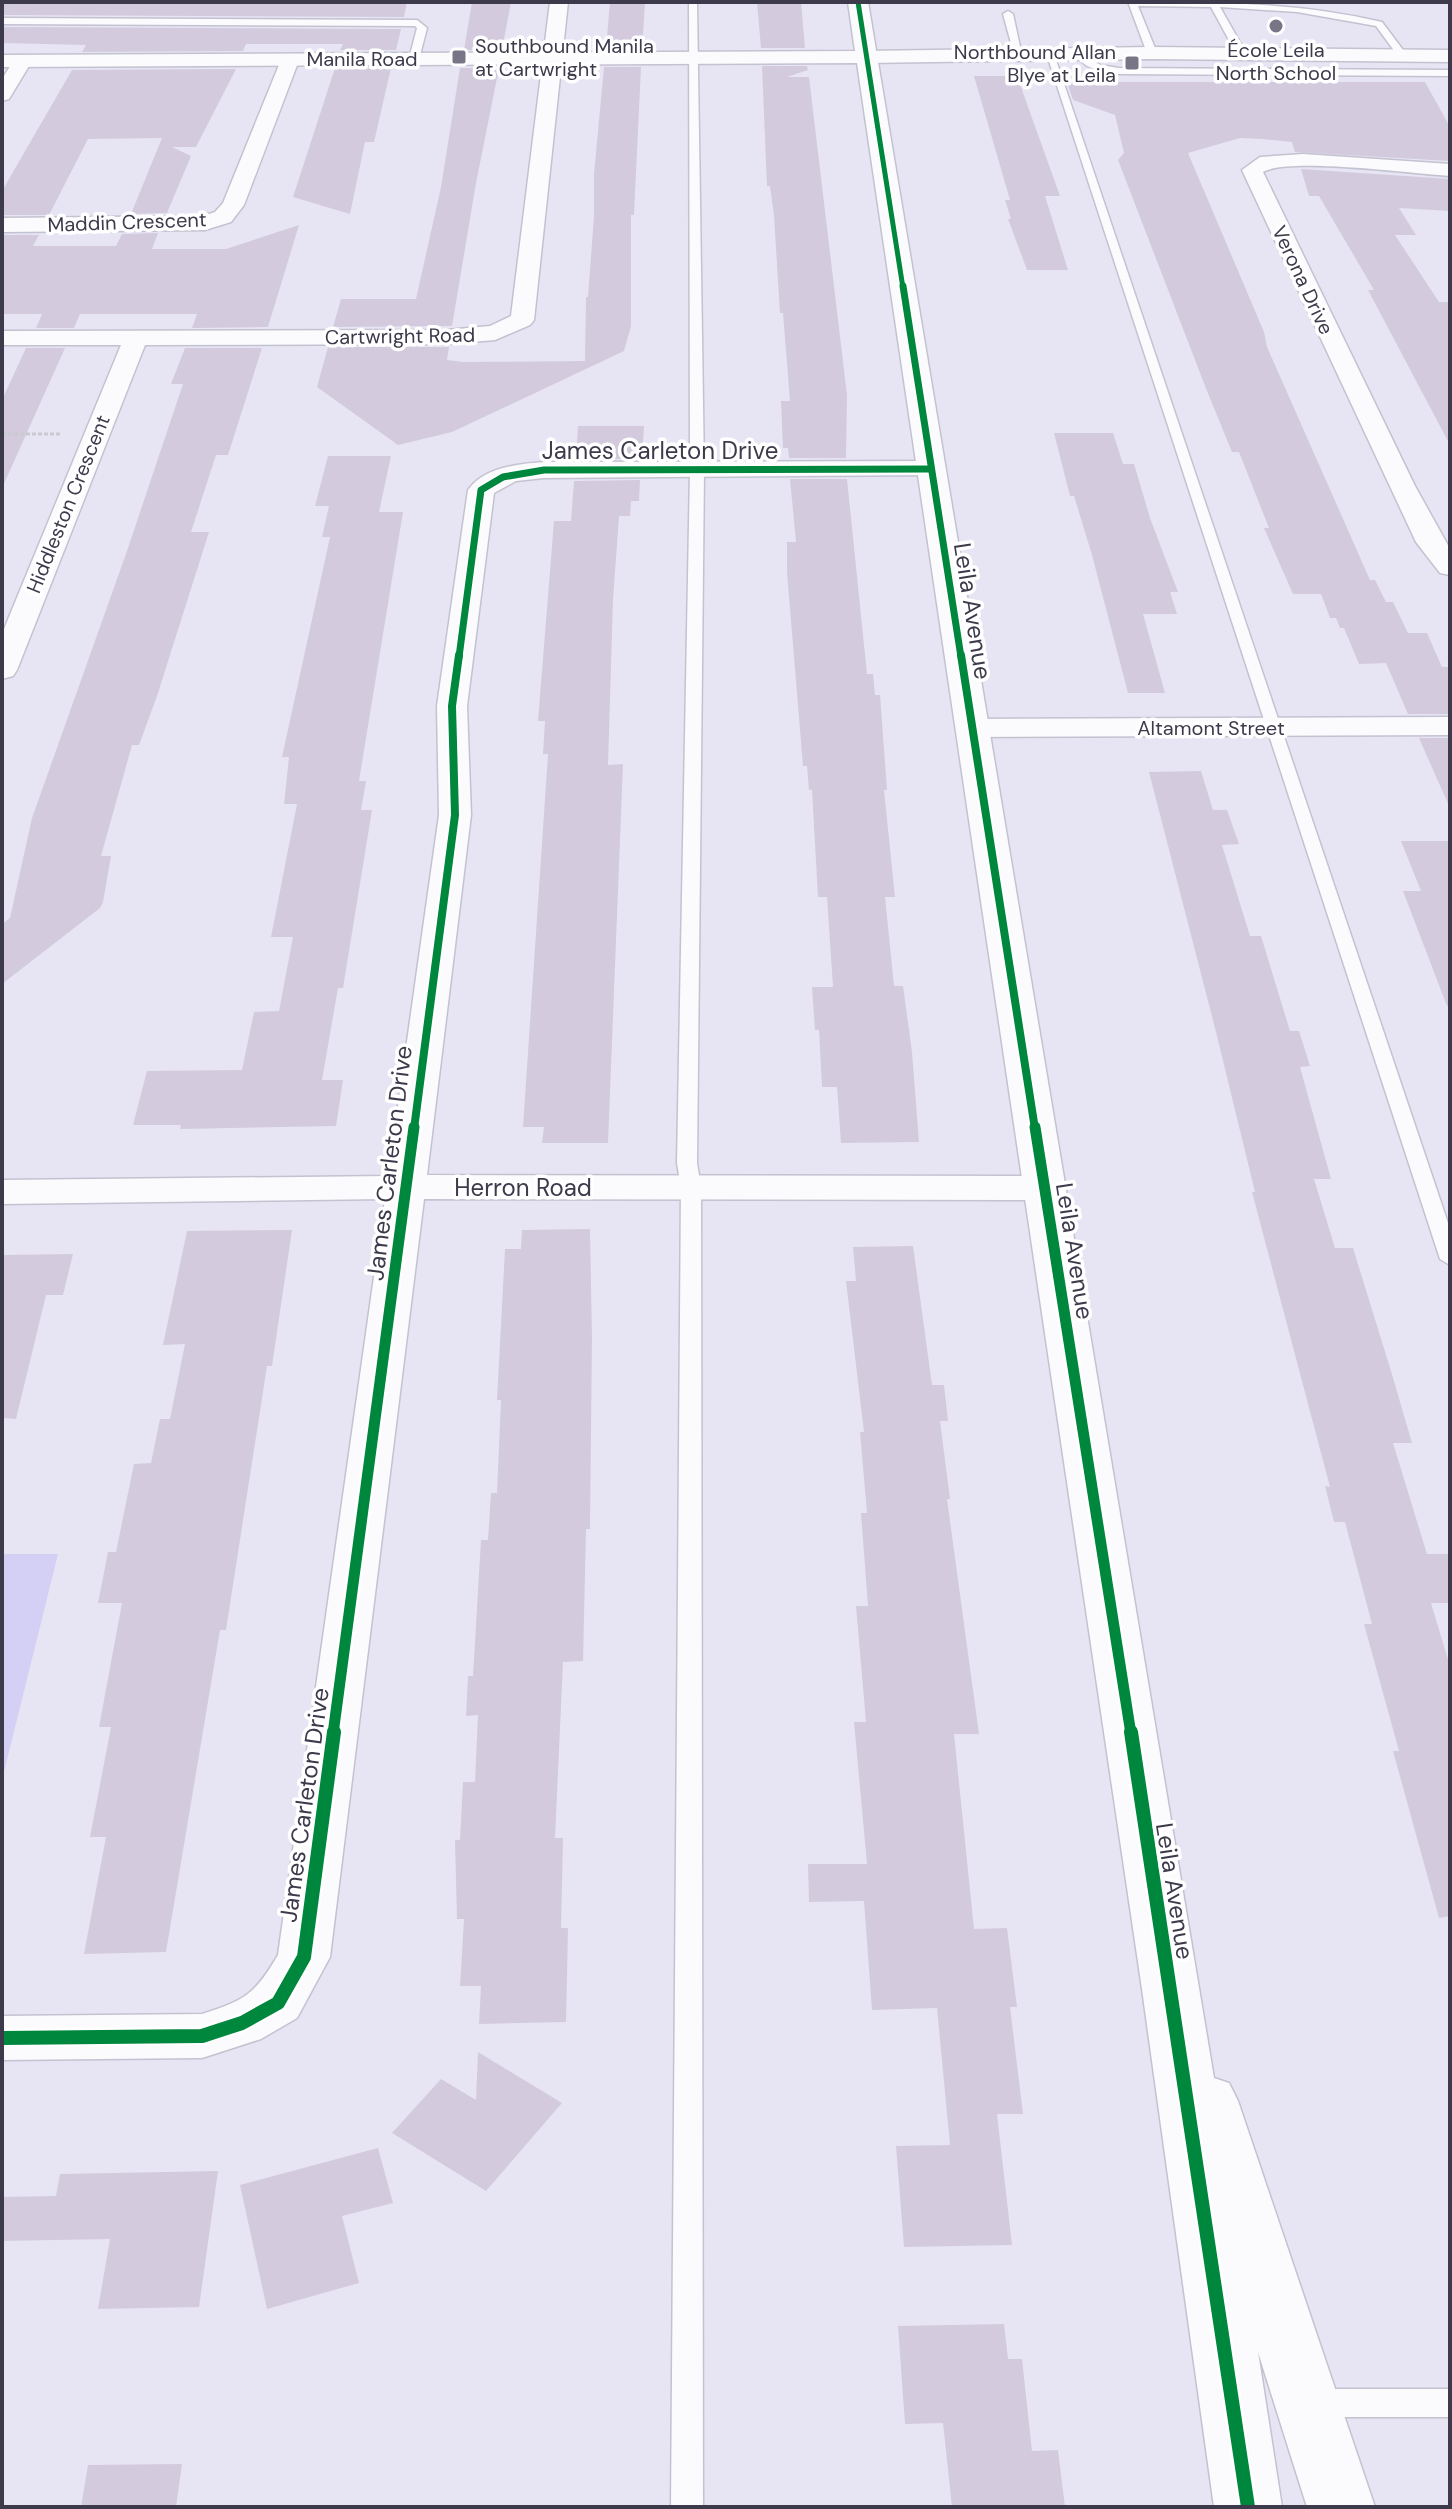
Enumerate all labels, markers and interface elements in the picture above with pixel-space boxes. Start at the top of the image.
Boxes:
marker: École Leila North School [1267,17,1285,35]
place label: Southbound Manila at Cartwright [475,33,654,82]
place label: École Leila North School [1216,37,1336,86]
place label: Northbound Allan Blye at Leila [954,39,1116,88]
street label: Manila Road [306,46,418,72]
marker: Southbound Manila at Cartwright [450,48,468,66]
marker: Northbound Allan Blye at Leila [1123,54,1141,72]
street label: Maddin Crescent [47,206,207,238]
street label: Verona Drive [1266,221,1340,339]
street label: Cartwright Road [325,322,475,350]
street label: Hiddleston Crescent [20,411,116,597]
street label: James Carleton Drive [542,435,778,466]
street label: Leila Avenue [947,540,999,682]
street label: Altamont Street [1137,715,1285,741]
street label: James Carleton Drive [359,1044,419,1282]
street label: Herron Road [454,1172,592,1203]
street label: Leila Avenue [1049,1180,1101,1322]
street label: James Carleton Drive [272,1686,336,1924]
street label: Leila Avenue [1149,1820,1201,1962]

